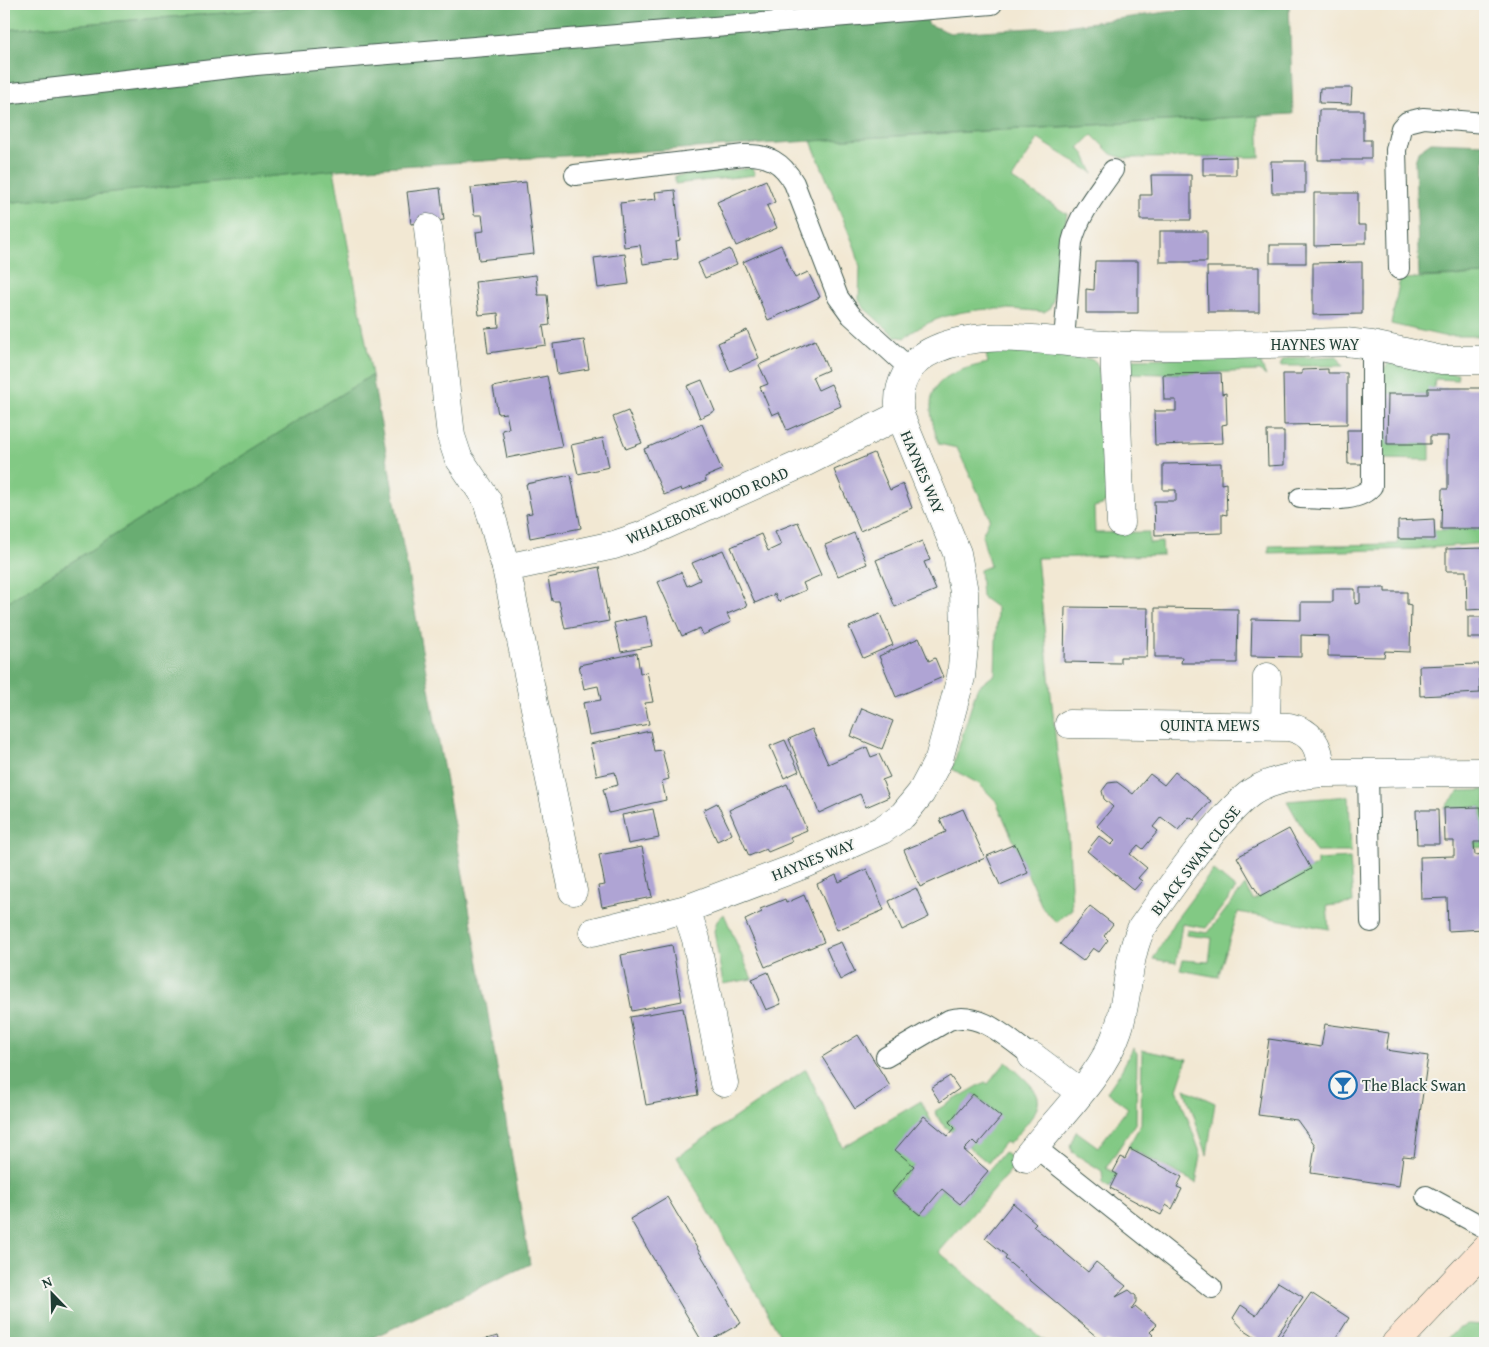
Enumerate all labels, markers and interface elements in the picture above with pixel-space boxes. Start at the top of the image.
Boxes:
street label: HAYNES WAY [1271,332,1360,356]
street label: HAYNES WAY [895,426,952,518]
street label: WHALEBONE WOOD ROAD [622,460,792,550]
street label: QUINTA MEWS [1160,713,1260,737]
street label: BLACK SWAN CLOSE [1144,800,1246,920]
street label: HAYNES WAY [767,831,859,887]
bar icon: The Black Swan [1328,1070,1358,1100]
place label: The Black Swan [1362,1073,1466,1097]
north arrow [28,1270,78,1320]
text: N [39,1271,56,1293]

